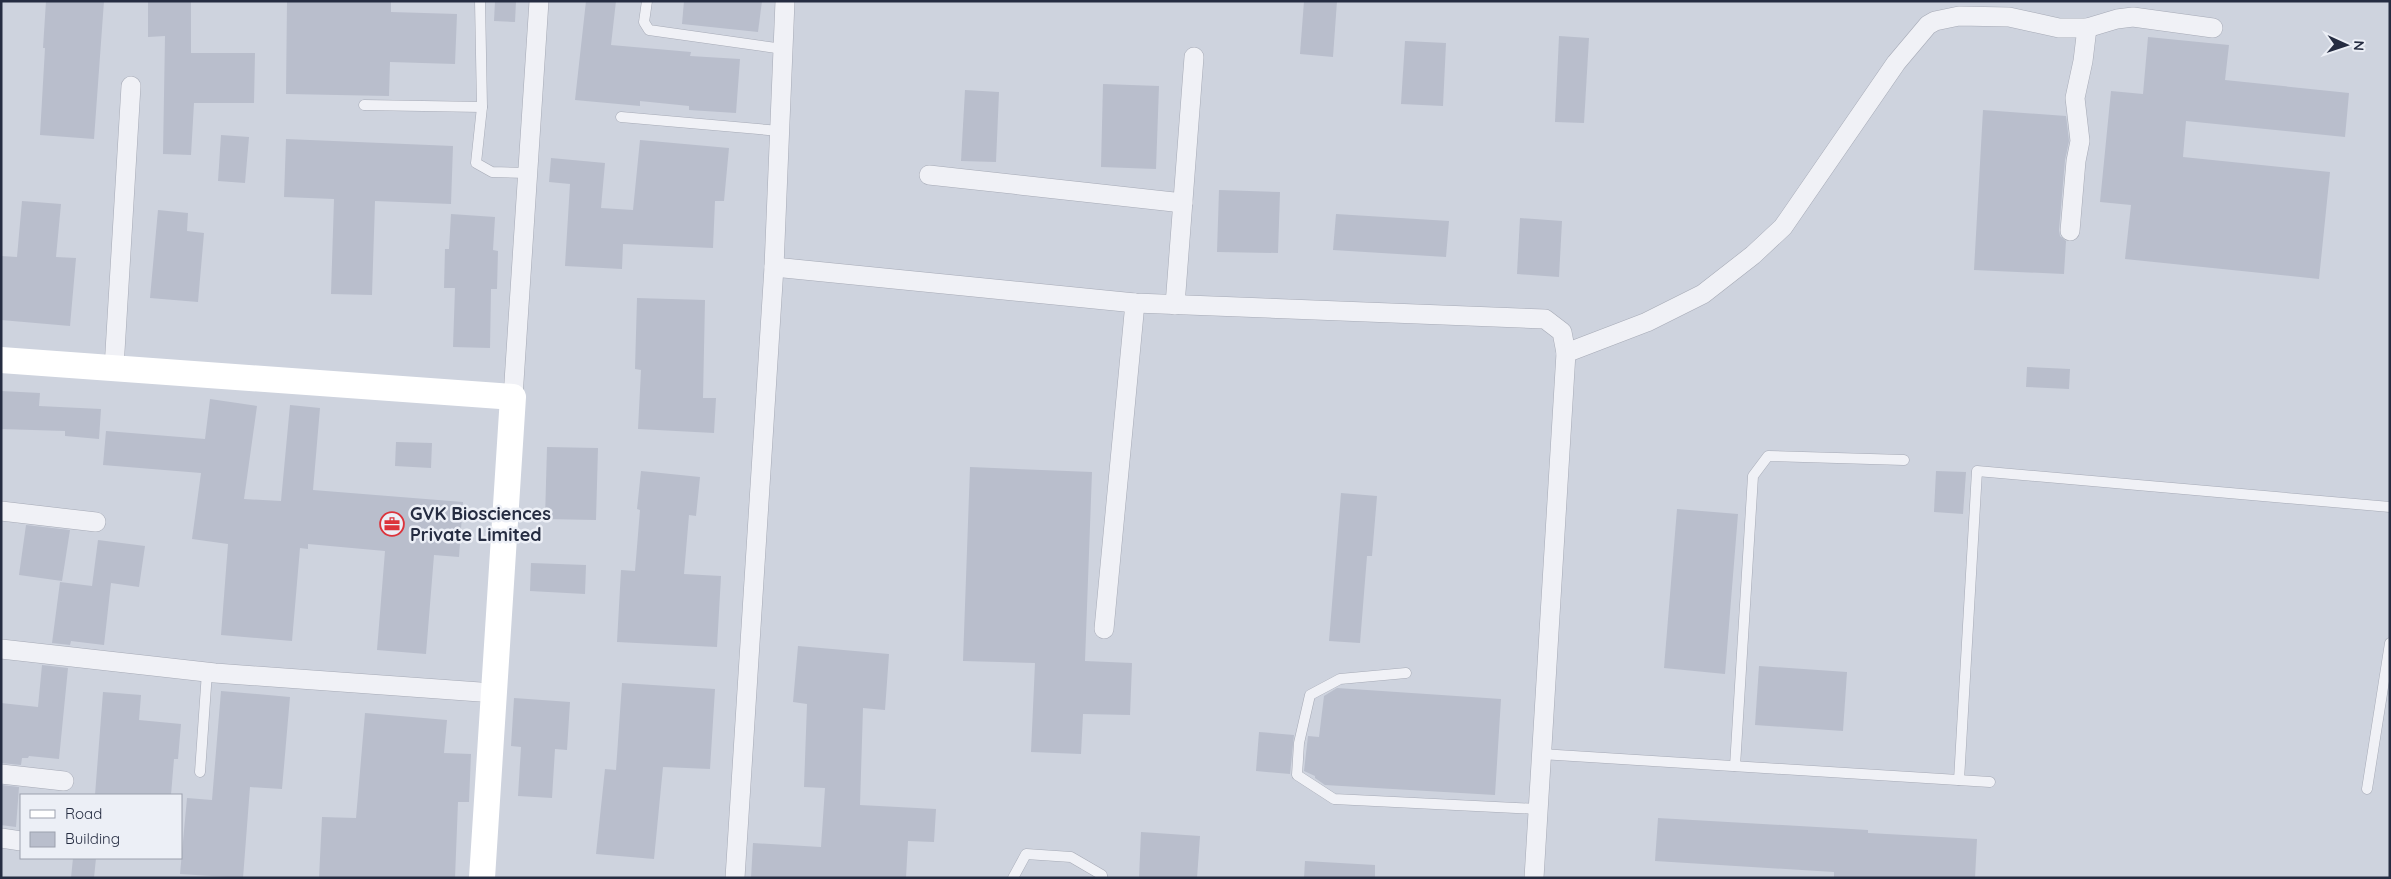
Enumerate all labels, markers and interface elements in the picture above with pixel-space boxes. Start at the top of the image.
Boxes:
north arrow [2321,20,2371,70]
text: N [2350,40,2368,51]
place label: GVK Biosciences Private Limited [410,502,551,546]
office icon: GVK Biosciences Private Limited [379,511,405,537]
legend [20,794,182,859]
text: Road [65,804,102,823]
text: Building [65,829,120,848]

